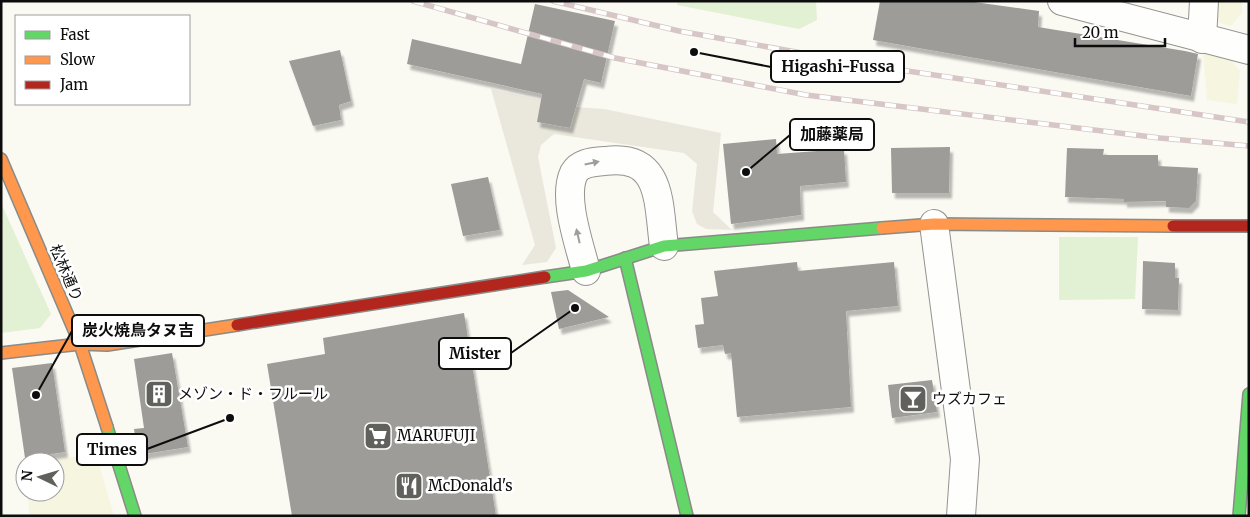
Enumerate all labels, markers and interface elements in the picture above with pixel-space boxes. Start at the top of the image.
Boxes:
legend [15,15,190,105]
scale bar [1075,15,1165,47]
text: 20 m [1082,23,1119,42]
text: Fast [60,25,90,44]
text: Slow [60,50,95,69]
callout: Higashi-Fussa [771,51,904,82]
text: Higashi-Fussa [781,56,895,76]
text: Jam [59,75,88,94]
callout: 加藤薬局 [790,119,874,150]
text: 加藤薬局 [800,124,864,144]
one-way arrow [584,159,600,167]
one-way arrow [574,228,582,243]
street label: 松林通り [46,241,87,304]
callout: 炭火焼鳥タヌ吉 [72,315,204,346]
text: 炭火焼鳥タヌ吉 [82,320,194,340]
callout: Mister [439,338,511,369]
text: Mister [449,343,502,363]
building icon: メゾン・ド・フルール [144,379,174,409]
place label: メゾン・ド・フルール [178,384,328,403]
bar icon: ウズカフェ [898,384,928,414]
place label: ウズカフェ [932,389,1007,408]
supermarket icon: MARUFUJI [363,421,393,451]
place label: MARUFUJI [397,426,475,445]
callout: Times [77,434,147,465]
text: Times [87,439,137,459]
north arrow [15,452,65,502]
text: N [18,470,36,482]
restaurant icon: McDonald's [394,471,424,501]
place label: McDonald's [428,476,513,495]

